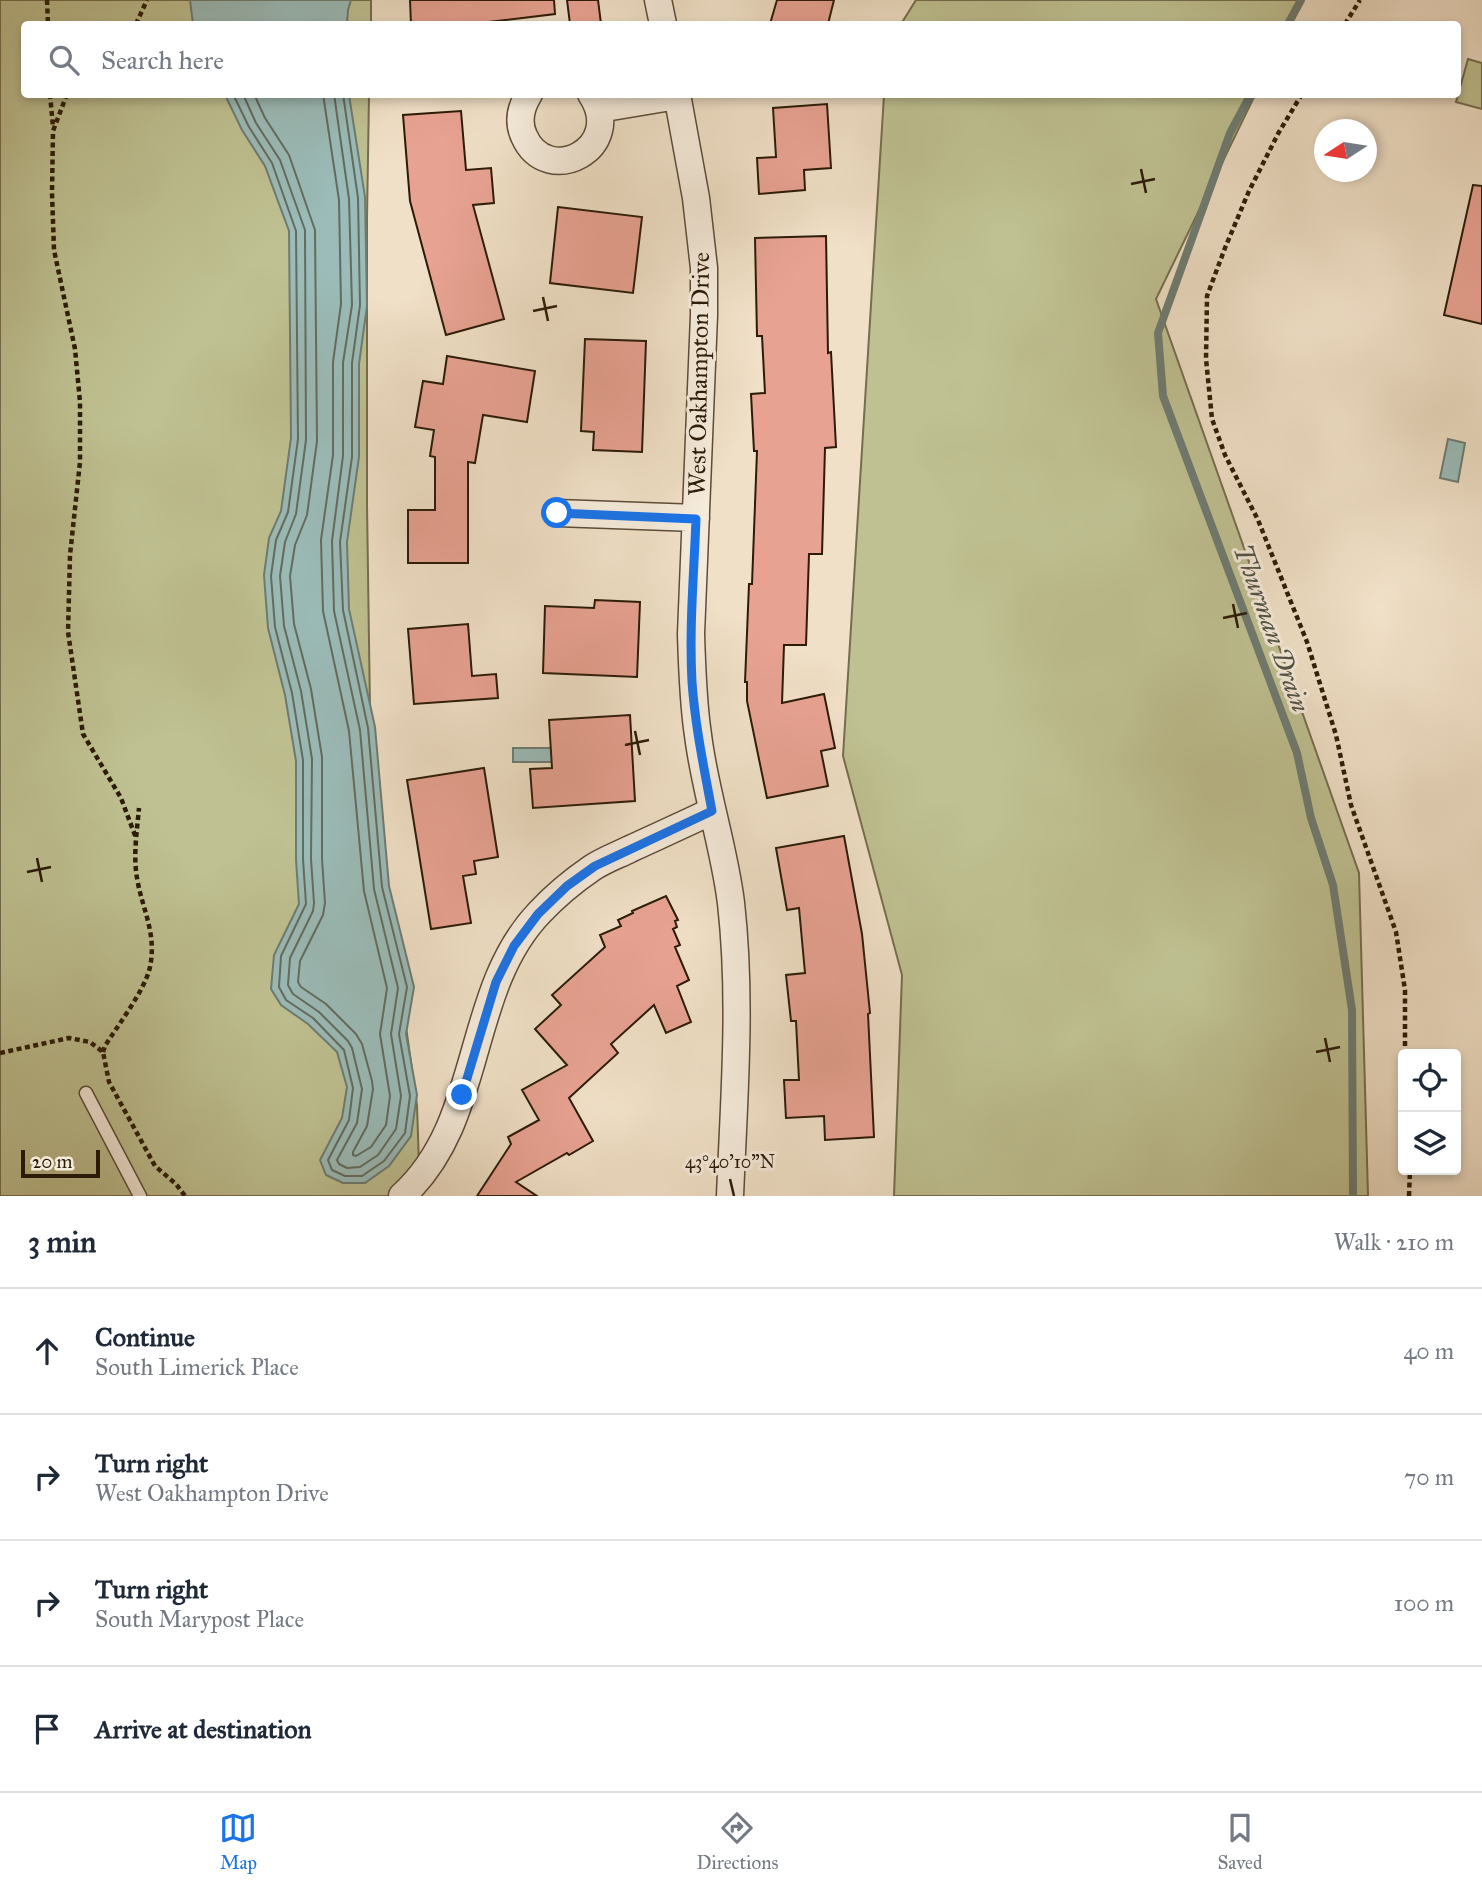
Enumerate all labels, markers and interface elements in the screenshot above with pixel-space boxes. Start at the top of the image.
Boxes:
search box [21,21,1461,98]
icon: search [45,41,83,79]
text: Search here [101,44,224,76]
north arrow [1314,119,1377,182]
street label: West Oakhampton Drive [682,252,716,496]
route start [541,497,572,528]
water label: Thurman Drain [1227,540,1317,717]
map controls [1398,1049,1461,1175]
button: locate [1398,1049,1461,1112]
route end [446,1079,477,1110]
button: layers [1398,1112,1461,1175]
scale bar [21,1147,100,1179]
text: 20 m [32,1150,73,1173]
text: 43°40'10"N [685,1151,775,1173]
text: 3 min [28,1224,96,1260]
text: Walk · 210 m [1334,1228,1454,1256]
text: Continue [95,1321,195,1353]
icon: ahead [28,1332,66,1370]
text: 40 m [1404,1337,1454,1365]
text: South Limerick Place [95,1353,299,1381]
text: Turn right [95,1447,208,1479]
icon: right [28,1458,66,1496]
text: 70 m [1404,1463,1454,1491]
text: West Oakhampton Drive [95,1479,329,1507]
text: Turn right [95,1573,208,1605]
icon: right [28,1584,66,1622]
text: 100 m [1394,1589,1454,1617]
text: South Marypost Place [95,1605,304,1633]
icon: arrive [28,1710,66,1748]
text: Arrive at destination [95,1713,312,1745]
tab: Map [219,1809,257,1874]
tab: Directions [696,1809,778,1874]
tab: Saved [1217,1809,1263,1874]

